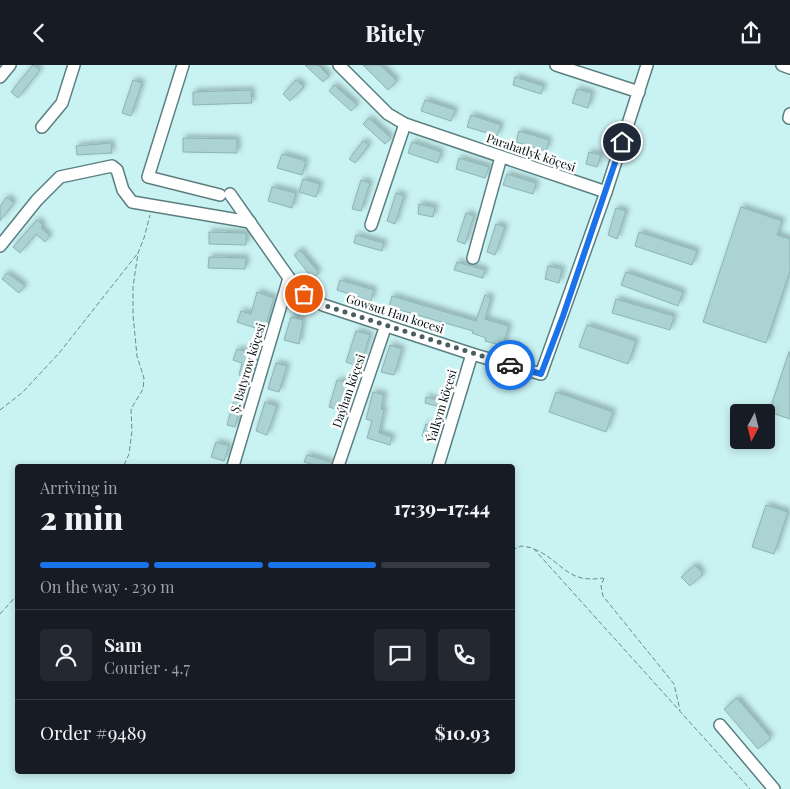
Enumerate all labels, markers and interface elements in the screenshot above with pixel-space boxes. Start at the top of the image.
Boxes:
text: Bitely [365,18,425,48]
icon: back [25,19,53,47]
icon: share [737,19,765,47]
pin [601,121,643,163]
icon: home [608,128,636,156]
street label: Parahatlyk köçesi [485,129,579,175]
pin [283,273,325,315]
icon: bag [290,280,318,308]
street label: Gowsut Han kocesi [344,290,447,337]
street label: Ş. Batyrow köçesi [226,320,268,415]
courier [485,340,535,390]
street label: Daýhan köçesi [328,351,368,430]
icon: car [496,351,524,379]
street label: Ýalkym köçesi [422,367,460,445]
north arrow [730,404,775,449]
map controls [730,404,775,449]
text: Arriving in [40,477,118,498]
text: 17:39–17:44 [394,494,490,520]
text: 2 min [40,495,123,538]
text: On the way · 230 m [40,576,175,597]
button: person [40,629,92,681]
button: chat [374,629,426,681]
button: phone [438,629,490,681]
text: Sam [104,631,142,657]
text: Courier · 4.7 [104,657,190,678]
text: Order #9489 [40,719,146,745]
text: $10.93 [435,719,490,745]

